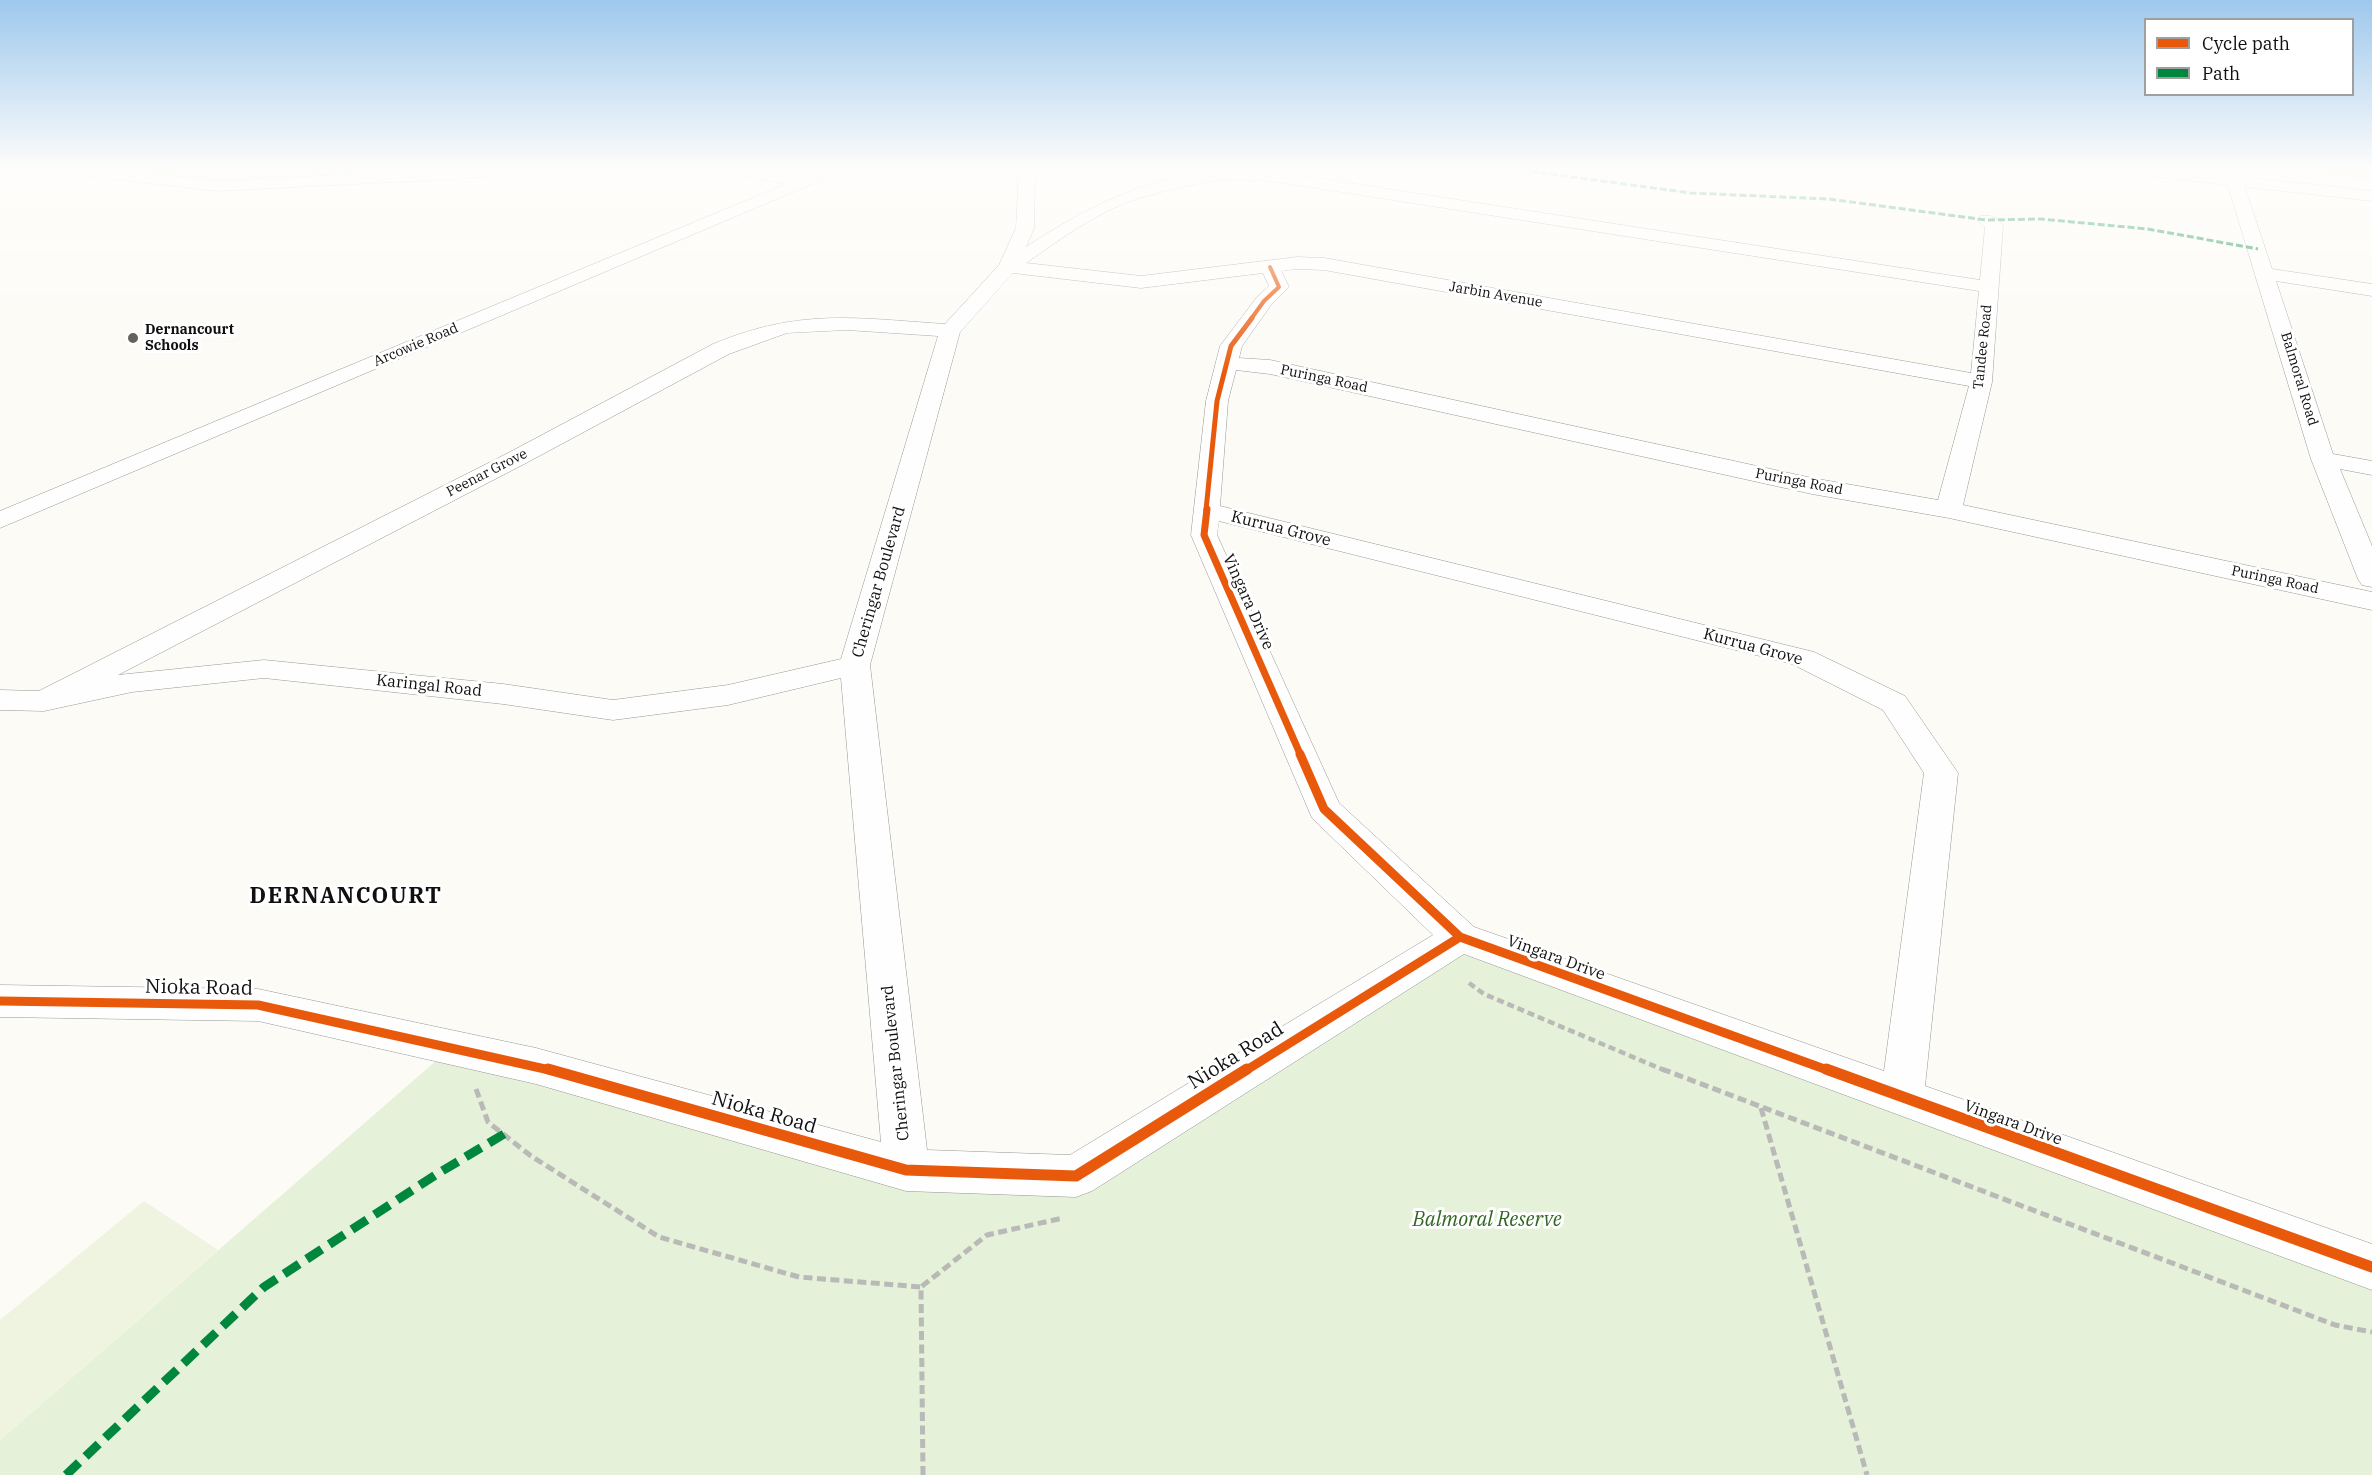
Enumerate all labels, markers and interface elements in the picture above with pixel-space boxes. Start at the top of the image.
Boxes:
legend [2144,18,2354,96]
text: Cycle path [2202,32,2290,55]
text: Path [2202,62,2240,85]
street label: Jarbin Avenue [1448,279,1544,311]
street label: Tandee Road [1970,304,1996,390]
street label: Arcowie Road [371,320,461,370]
place label: Dernancourt Schools [145,322,234,354]
street label: Balmoral Road [2277,330,2321,428]
marker: Dernancourt Schools [126,331,140,345]
street label: Puringa Road [1279,362,1369,396]
street label: Peenar Grove [444,445,530,501]
street label: Puringa Road [1754,465,1844,499]
street label: Cheringar Boulevard [848,504,910,660]
street label: Kurrua Grove [1229,507,1333,551]
street label: Vingara Drive [1218,551,1278,653]
street label: Puringa Road [2230,563,2320,597]
street label: Kurrua Grove [1701,625,1805,669]
street label: Karingal Road [375,671,483,701]
district label: DERNANCOURT [250,884,442,910]
street label: Vingara Drive [1504,931,1608,985]
street label: Nioka Road [145,975,253,1001]
street label: Cheringar Boulevard [878,984,914,1142]
street label: Nioka Road [1184,1017,1288,1095]
street label: Nioka Road [709,1087,819,1139]
street label: Vingara Drive [1961,1096,2065,1150]
park label: Balmoral Reserve [1412,1208,1562,1232]

